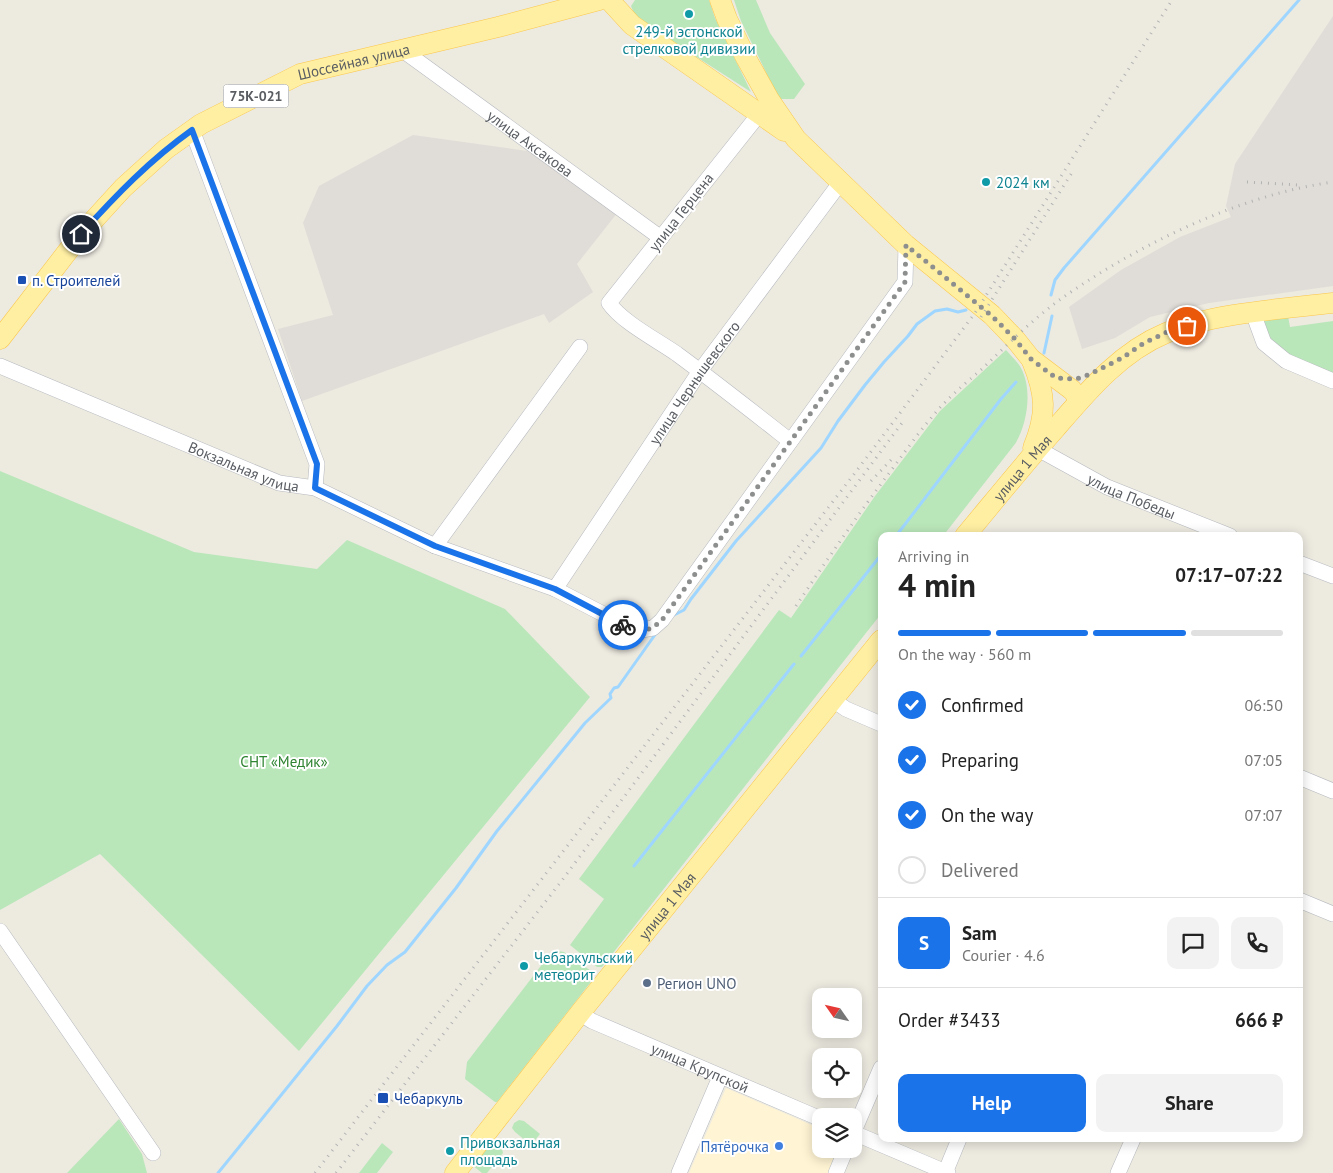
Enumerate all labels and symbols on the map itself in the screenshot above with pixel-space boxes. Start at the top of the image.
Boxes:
marker: 249-й эстонской стрелковой дивизии [683,8,695,20]
place label: 249-й эстонской стрелковой дивизии [622,22,756,58]
street label: Шоссейная улица [296,39,412,84]
road number: 75К-021 [224,84,288,108]
street label: улица Аксакова [484,105,577,181]
street label: улица Герцена [644,169,718,255]
place label: 2024 км [996,173,1050,192]
marker: 2024 км [980,176,992,188]
pin [60,213,102,255]
place label: п. Строителей [32,271,120,290]
marker: п. Строителей [16,274,28,286]
pin [1166,305,1208,347]
street label: улица Чернышевского [644,317,744,448]
street label: улица 1 Мая [989,431,1055,505]
street label: Вокзальная улица [186,437,300,495]
street label: улица Победы [1084,469,1178,523]
courier [598,600,648,650]
park label: СНТ «Медик» [240,752,328,771]
street label: улица 1 Мая [634,868,699,943]
place label: Чебаркульский метеорит [534,948,633,984]
marker: Чебаркульский метеорит [518,960,530,972]
place label: Регион UNO [657,974,736,993]
marker: Регион UNO [641,977,653,989]
north arrow [812,988,862,1038]
street label: улица Крупской [648,1038,752,1097]
place label: Чебаркуль [394,1089,463,1108]
marker: Чебаркуль [376,1091,390,1105]
place label: Привокзальная площадь [460,1133,560,1169]
place label: Пятёрочка [701,1137,769,1156]
marker: Пятёрочка [773,1140,785,1152]
marker: Привокзальная площадь [444,1145,456,1157]

